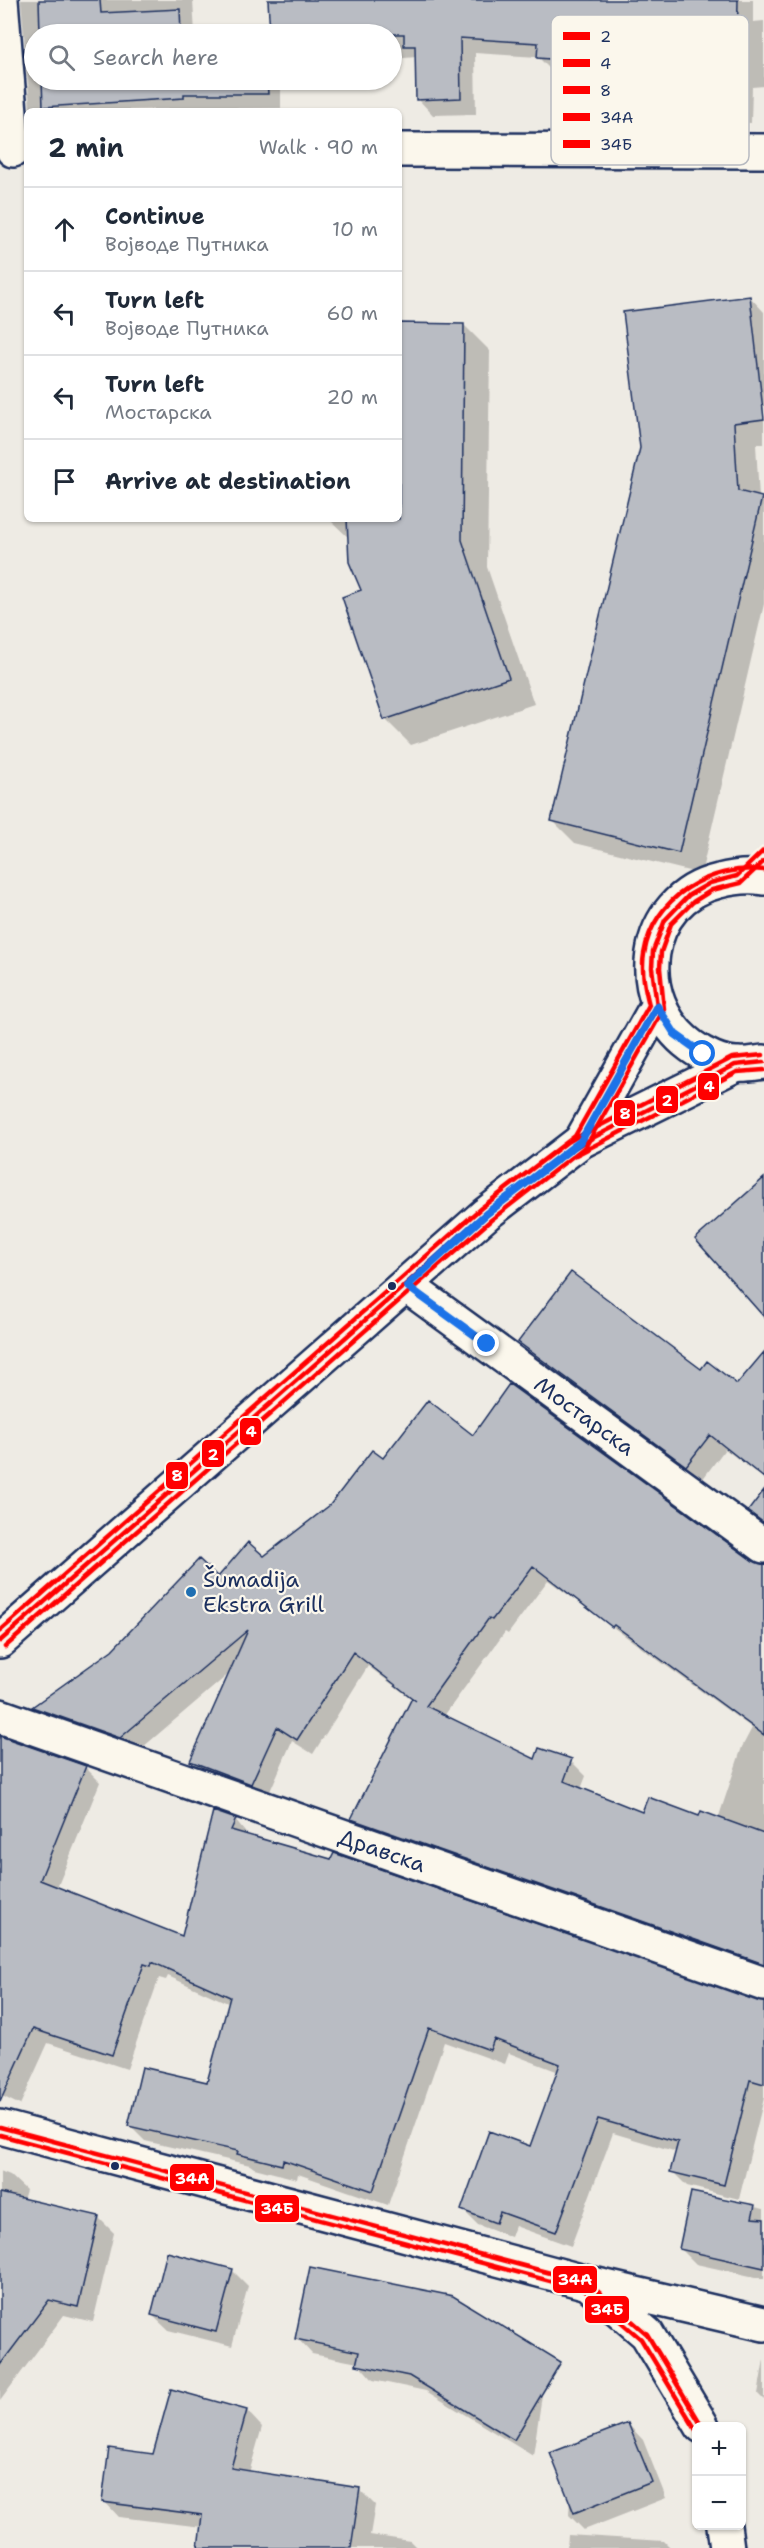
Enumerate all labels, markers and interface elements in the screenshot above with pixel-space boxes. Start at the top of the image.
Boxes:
legend [551,15,749,165]
search box [24,24,402,90]
text: 2 [600,26,611,47]
icon: search [45,41,78,74]
text: Search here [93,43,219,72]
text: 4 [600,53,611,74]
text: 8 [600,80,611,101]
text: 34А [600,107,633,128]
text: 2 min [48,130,124,165]
text: Walk · 90 m [259,134,378,160]
text: 34Б [600,134,632,155]
text: Continue [105,202,205,231]
icon: ahead [48,213,81,246]
text: 10 m [332,216,378,242]
text: Војводе Путника [105,231,269,257]
text: Turn left [105,286,204,315]
icon: left [48,297,81,330]
text: 60 m [326,300,378,326]
text: Војводе Путника [105,315,269,341]
text: Turn left [105,370,204,399]
icon: left [48,381,81,414]
text: 20 m [327,384,378,410]
text: Мостарска [105,399,212,425]
icon: arrive [48,465,81,498]
text: Arrive at destination [105,467,351,496]
route start [689,1040,715,1066]
line badge: 4 [697,1072,720,1101]
text: 4 [703,1076,715,1097]
line badge: 2 [655,1085,679,1114]
text: 2 [661,1090,673,1111]
line badge: 8 [613,1099,636,1127]
text: 8 [619,1103,631,1124]
unlabelled marker [386,1280,398,1292]
route end [473,1330,499,1356]
street label: Мостарска [529,1369,641,1462]
line badge: 4 [239,1417,262,1446]
text: 4 [245,1421,257,1442]
line badge: 2 [201,1439,225,1468]
text: 2 [207,1444,219,1465]
line badge: 8 [165,1461,189,1490]
text: 8 [171,1465,183,1486]
place label: Šumadija Ekstra Grill [203,1565,325,1619]
marker: Šumadija Ekstra Grill [184,1585,198,1599]
street label: Дравска [335,1821,430,1879]
unlabelled marker [109,2160,121,2172]
line badge: 34А [169,2163,215,2192]
text: 34А [175,2168,209,2189]
line badge: 34Б [254,2194,300,2223]
text: 34Б [260,2198,294,2219]
line badge: 34А [552,2265,598,2294]
text: 34А [558,2269,592,2290]
line badge: 34Б [584,2295,630,2324]
text: 34Б [590,2299,624,2320]
map controls [692,2422,746,2530]
button: + [692,2422,746,2476]
button: − [692,2476,746,2530]

